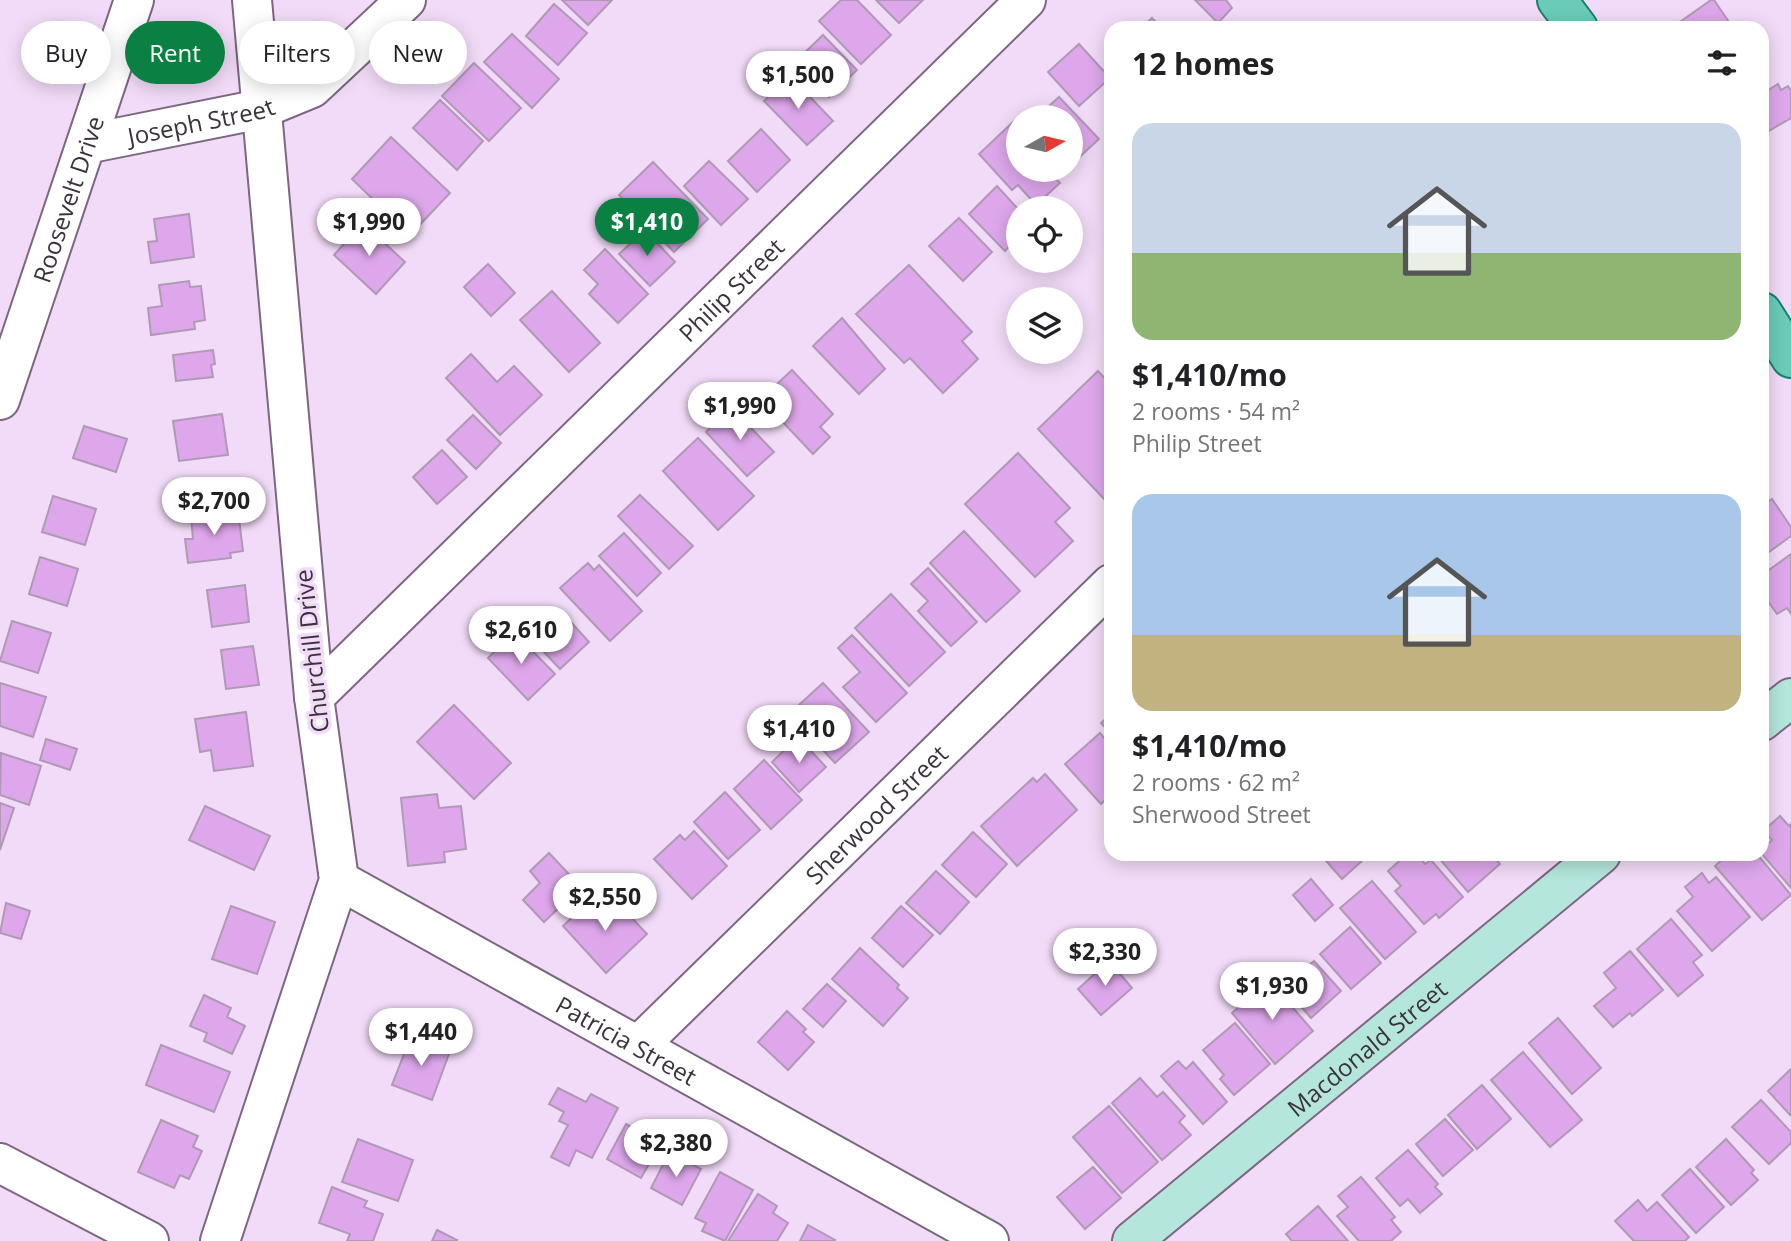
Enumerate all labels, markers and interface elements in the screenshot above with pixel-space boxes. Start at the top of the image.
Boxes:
chip: Buy [21,21,111,84]
chip: Rent [125,21,225,84]
chip: Filters [239,21,355,84]
chip: New [369,21,467,84]
text: 12 homes [1132,43,1275,84]
icon: filters [1703,44,1741,82]
pin: $1,500 [741,52,855,111]
text: $1,500 [762,58,834,90]
street label: Joseph Street [123,89,279,152]
north arrow [1006,105,1083,182]
map controls [1006,105,1083,364]
street label: Roosevelt Drive [24,111,111,287]
icon: home [1374,168,1500,294]
button: locate [1006,196,1083,273]
pin: $1,990 [312,198,426,258]
pin: $1,410 [590,198,704,258]
text: $1,990 [333,205,405,237]
text: $1,410 [611,205,683,237]
street label: Philip Street [671,230,791,348]
button: layers [1006,287,1083,364]
text: $1,410/mo [1132,354,1287,395]
pin: $1,990 [683,382,797,442]
text: $1,990 [704,389,776,421]
text: 2 rooms · 54 m² [1132,395,1300,427]
text: Philip Street [1132,427,1262,459]
pin: $2,700 [157,477,271,537]
text: $2,700 [178,484,250,516]
icon: home [1374,539,1500,665]
street label: Churchill Drive [286,568,336,734]
pin: $2,610 [464,606,578,666]
text: $2,610 [485,613,557,645]
pin: $1,410 [742,706,856,765]
text: $1,410 [763,712,835,744]
text: $1,410/mo [1132,725,1287,766]
street label: Sherwood Street [797,737,954,891]
text: 2 rooms · 62 m² [1132,766,1300,798]
text: Sherwood Street [1132,798,1311,830]
pin: $2,550 [548,874,662,933]
text: $2,550 [569,880,641,912]
pin: $2,330 [1048,928,1162,988]
text: $2,330 [1069,935,1141,967]
pin: $1,930 [1215,962,1329,1022]
text: $1,930 [1236,969,1308,1001]
street label: Macdonald Street [1280,972,1453,1123]
street label: Patricia Street [550,987,703,1092]
pin: $1,440 [364,1009,478,1068]
text: $1,440 [385,1015,457,1047]
pin: $2,380 [619,1120,733,1179]
text: $2,380 [640,1126,712,1158]

